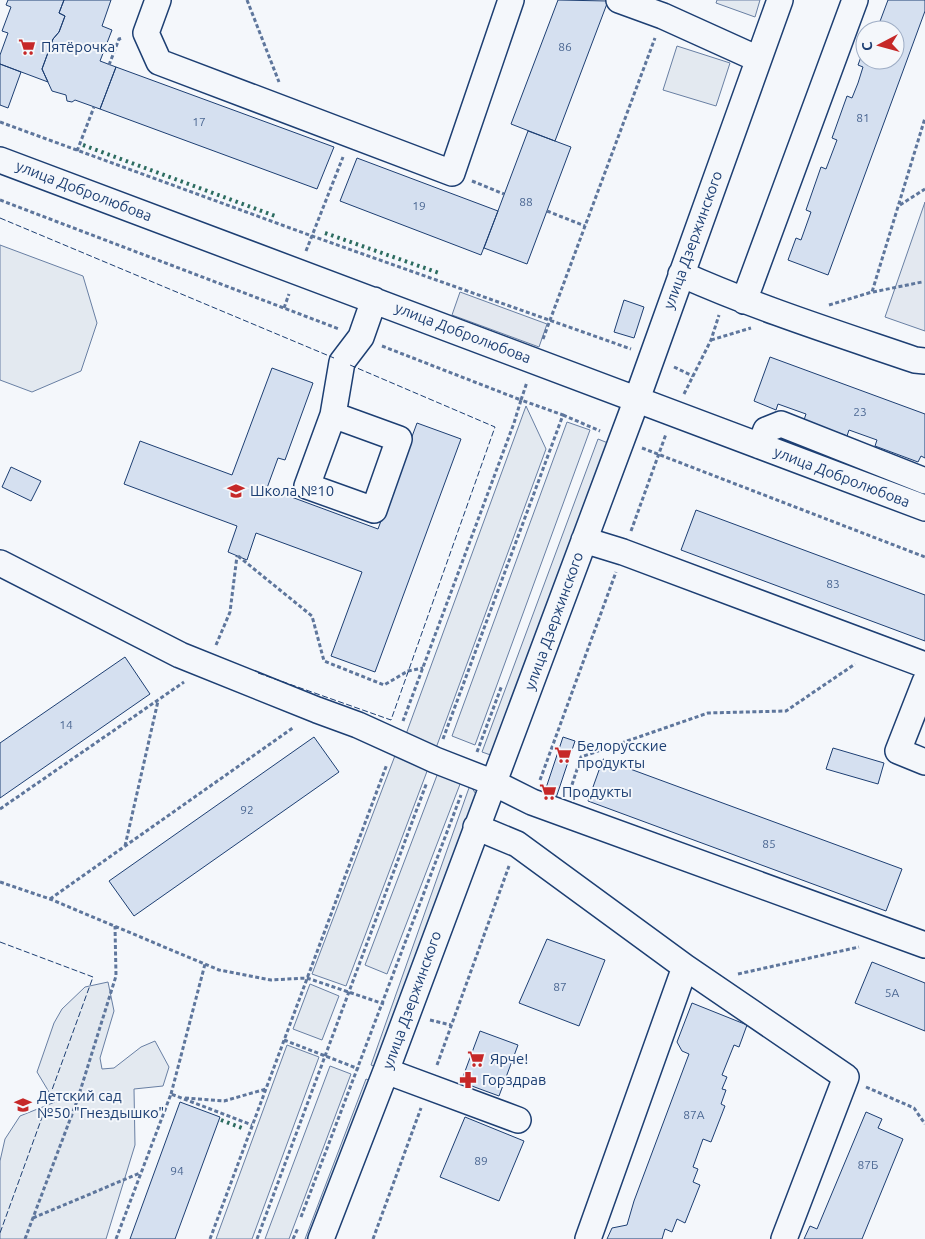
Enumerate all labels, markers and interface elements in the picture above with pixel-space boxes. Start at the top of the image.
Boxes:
north arrow [855,20,905,70]
supermarket icon: Пятёрочка [17,37,37,57]
place label: Пятёрочка [41,38,115,55]
house number: 86 [558,40,572,53]
text: С [859,41,875,52]
house number: 81 [856,111,870,124]
house number: 17 [192,115,206,128]
street label: улица Добролюбова [14,157,155,224]
street label: улица Дзержинского [660,168,725,311]
house number: 88 [519,195,533,208]
house number: 19 [412,199,426,212]
street label: улица Добролюбова [393,299,534,366]
house number: 23 [853,405,867,418]
street label: улица Добролюбова [772,443,913,510]
school or university icon: Школа №10 [226,481,246,501]
place label: Школа №10 [250,482,334,499]
street label: улица Дзержинского [521,549,586,692]
house number: 83 [826,577,840,590]
house number: 14 [59,718,73,731]
place label: Белорусские продукты [577,737,667,771]
supermarket icon: Белорусские продукты [553,745,573,765]
supermarket icon: Продукты [538,782,558,802]
place label: Продукты [562,783,632,800]
house number: 92 [240,803,254,816]
house number: 85 [762,837,776,850]
street label: улица Дзержинского [379,928,444,1071]
house number: 87 [553,980,567,993]
house number: 5А [885,986,899,999]
supermarket icon: Ярче! [466,1049,486,1069]
place label: Ярче! [490,1050,528,1067]
pharmacy icon: Горздрав [458,1070,478,1090]
place label: Горздрав [482,1071,546,1088]
place label: Детский сад №50 "Гнездышко" [37,1087,164,1121]
school or university icon: Детский сад №50 "Гнездышко" [13,1095,33,1115]
house number: 87А [683,1108,705,1121]
house number: 89 [474,1154,488,1167]
house number: 87Б [858,1158,878,1171]
house number: 94 [170,1164,184,1177]

